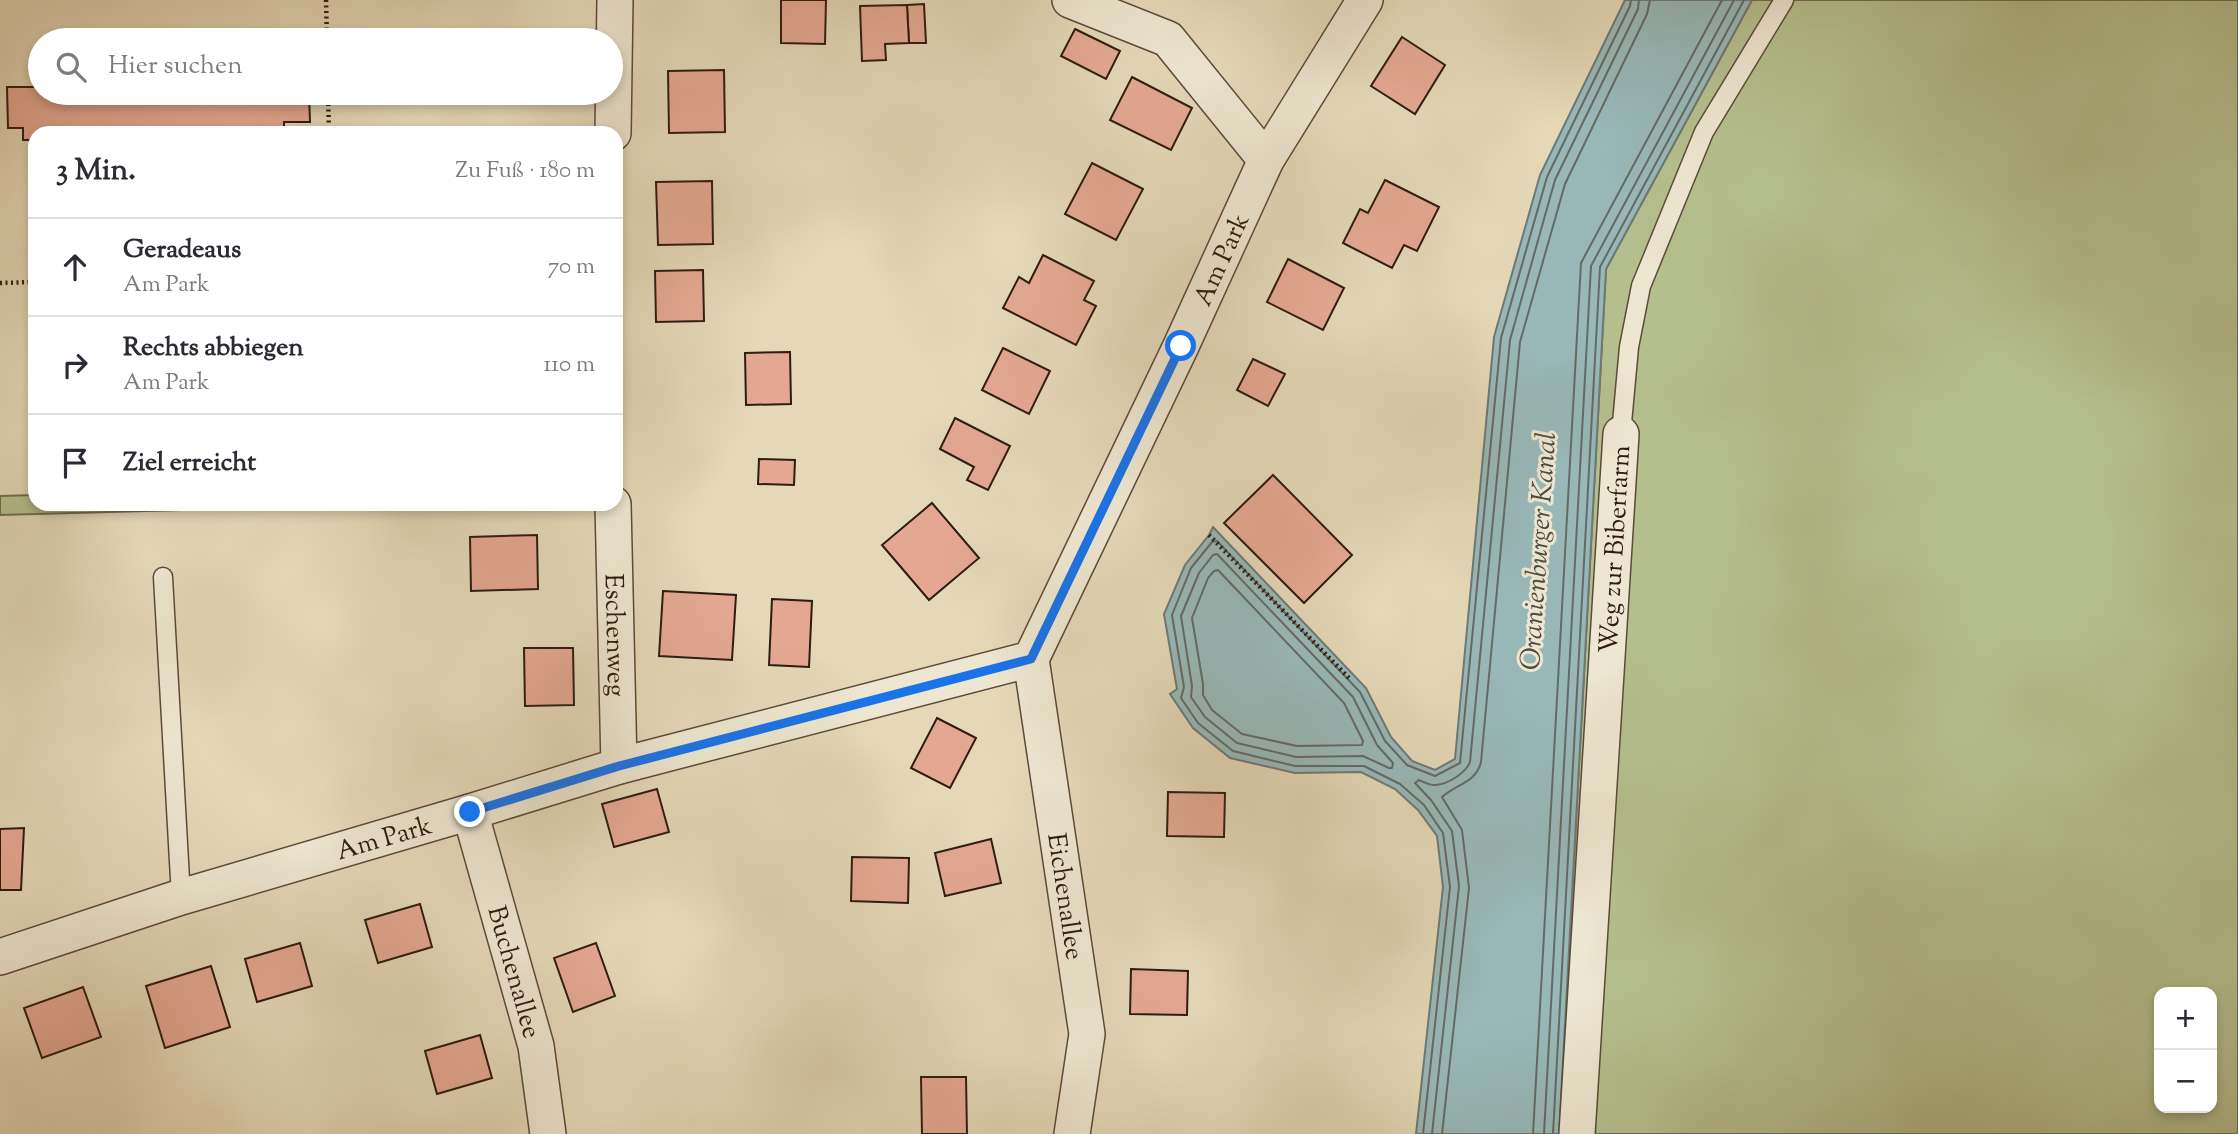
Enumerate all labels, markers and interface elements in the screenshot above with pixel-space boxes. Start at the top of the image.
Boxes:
search box [28,28,623,105]
icon: search [52,48,90,86]
text: Hier suchen [108,48,243,85]
text: 3 Min. [56,150,136,193]
text: Zu Fuß · 180 m [455,155,595,188]
street label: Am Park [1186,208,1260,313]
text: Geradeaus [123,232,241,269]
icon: ahead [56,248,94,286]
text: 70 m [548,251,595,284]
text: Am Park [123,269,210,302]
text: Rechts abbiegen [123,330,304,367]
route start [1165,330,1196,361]
icon: right [56,346,94,384]
text: 110 m [544,349,595,382]
text: Am Park [123,367,210,400]
water label: Oranienburger Kanal [1512,431,1568,672]
icon: arrive [56,444,94,482]
street label: Weg zur Biberfarm [1591,444,1641,654]
text: Ziel erreicht [123,445,256,482]
street label: Eschenweg [594,573,633,697]
route end [454,796,485,827]
street label: Am Park [332,808,437,871]
street label: Eichenallee [1036,831,1092,963]
street label: Buchenallee [476,902,549,1043]
map controls [2154,987,2217,1113]
button: + [2154,987,2217,1050]
button: − [2154,1050,2217,1113]

